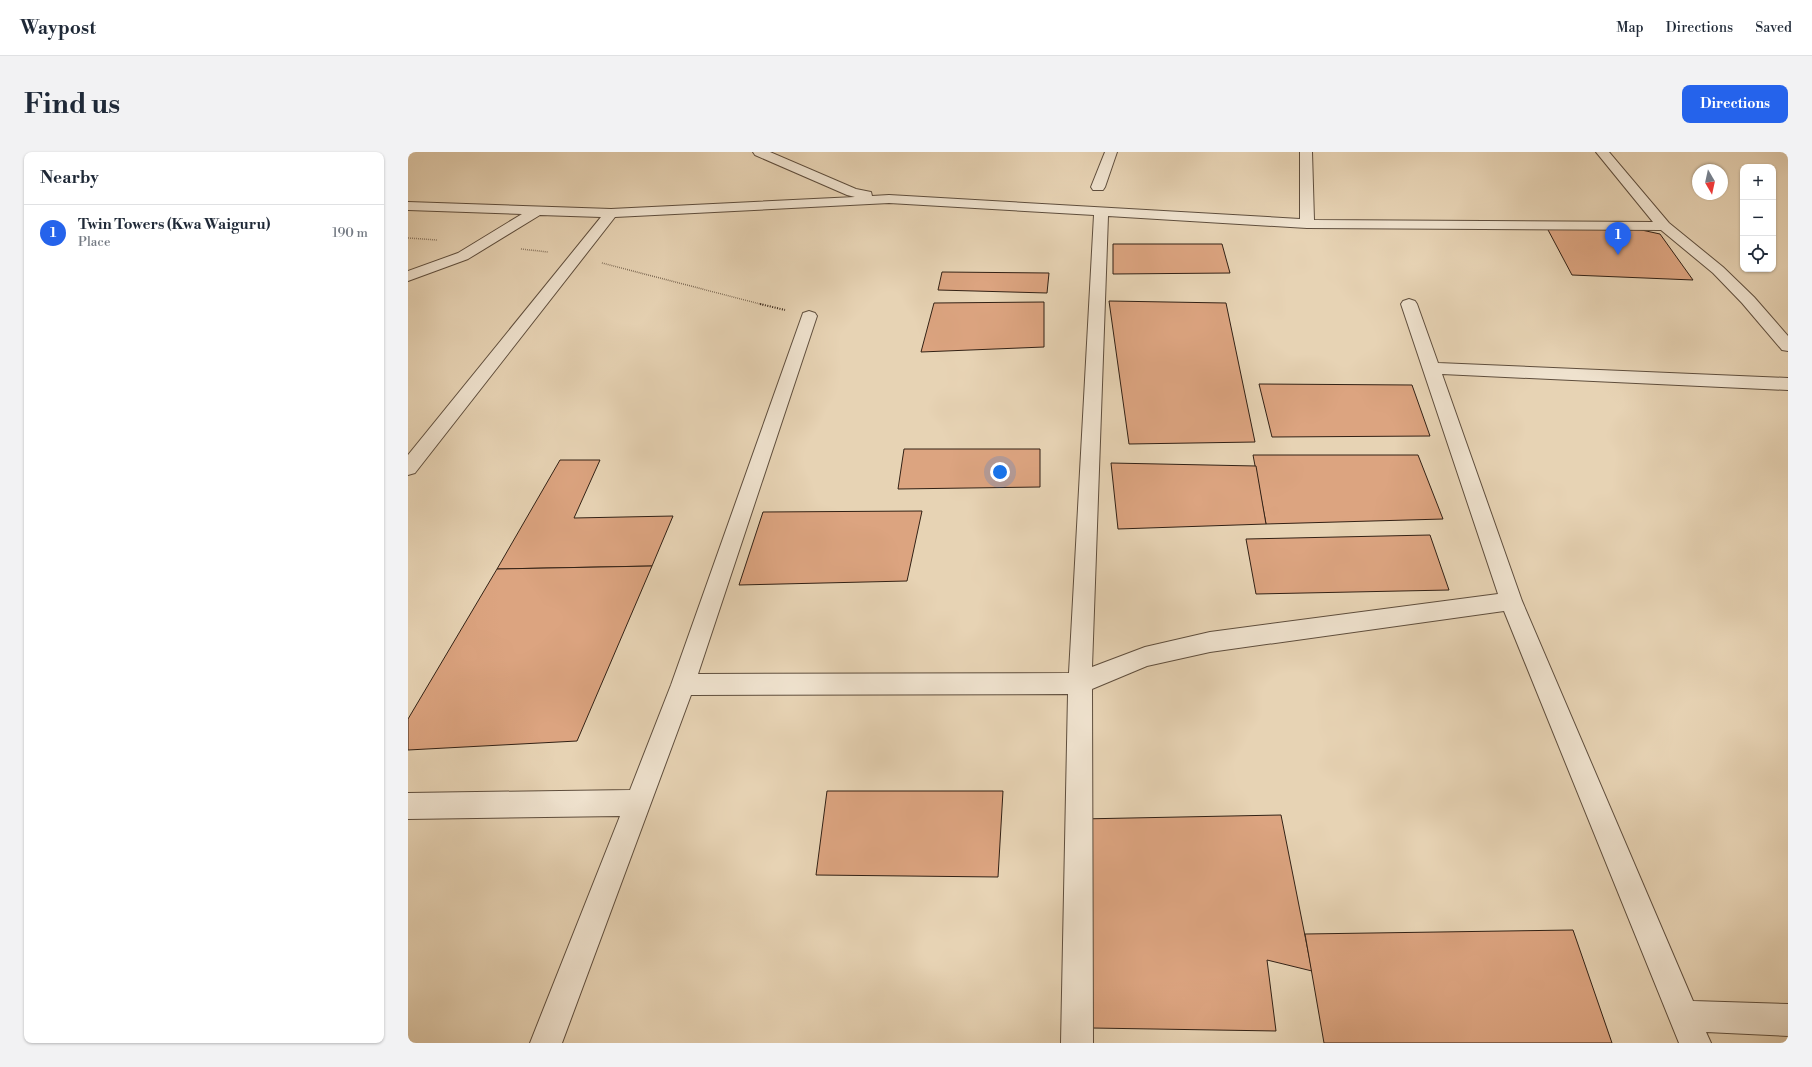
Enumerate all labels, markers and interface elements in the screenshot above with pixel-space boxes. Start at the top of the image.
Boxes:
text: Waypost [20,16,96,40]
text: Map [1616,19,1644,37]
text: Directions [1666,19,1733,37]
text: Saved [1755,19,1792,37]
button: Directions [1682,85,1788,123]
text: Find us [24,87,120,122]
north arrow [1692,164,1728,200]
map controls [1740,164,1776,272]
button: + [1740,164,1776,200]
text: Nearby [40,167,99,189]
button: − [1740,200,1776,236]
text: Twin Towers (Kwa Waiguru) [78,215,270,234]
pin: 1 [1605,222,1631,255]
text: 1 [50,225,56,241]
text: 190 m [332,225,368,241]
text: Place [78,234,110,250]
button: locate [1740,236,1776,272]
your location [990,462,1010,482]

